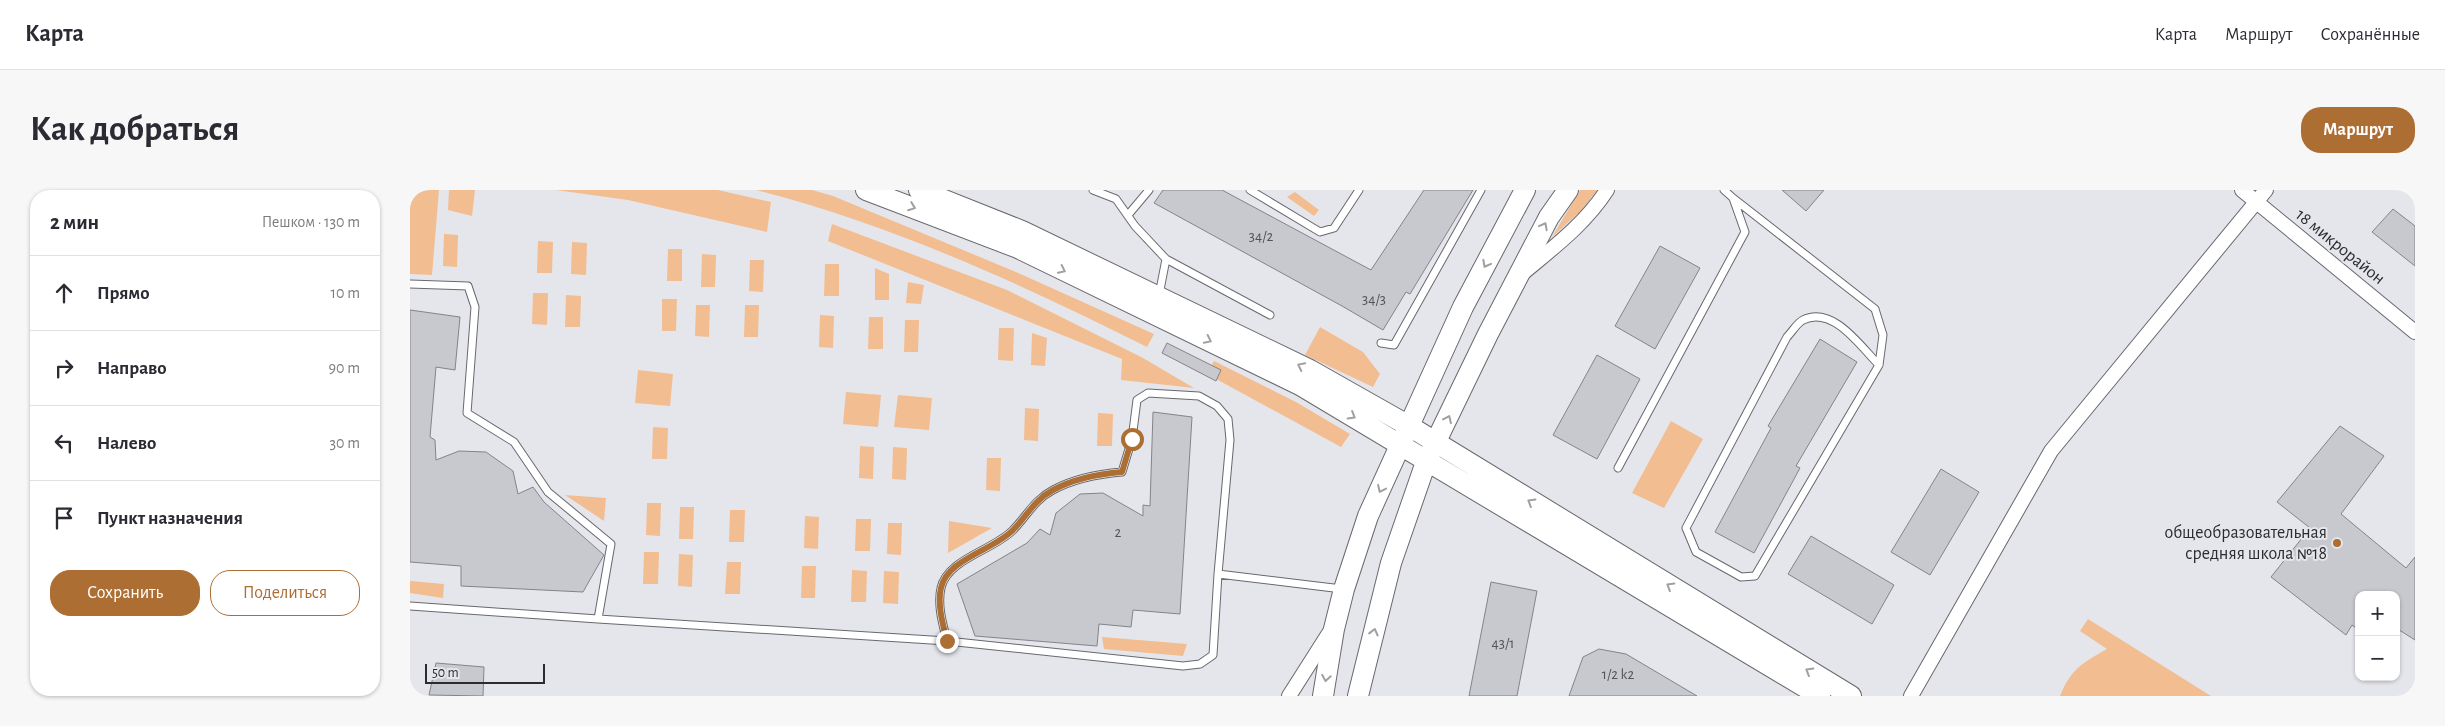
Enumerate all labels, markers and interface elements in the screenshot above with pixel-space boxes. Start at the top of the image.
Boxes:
text: Карта [25,22,84,46]
text: Карта [2155,26,2197,44]
text: Маршрут [2225,26,2293,44]
text: Сохранённые [2321,26,2420,44]
button: Маршрут [2301,107,2415,153]
text: Как добраться [30,112,239,147]
one-way arrow [907,201,916,211]
street label: 18 микрорайон [2292,206,2388,288]
text: 2 мин [50,212,99,233]
text: Пешком · 130 m [262,214,360,230]
one-way arrow [1538,222,1548,231]
house number: 34/2 [1249,229,1273,244]
one-way arrow [1482,259,1492,268]
one-way arrow [1056,263,1065,273]
icon: ahead [50,279,78,307]
text: Прямо [97,284,150,303]
text: 10 m [331,285,360,301]
house number: 34/3 [1362,292,1386,307]
one-way arrow [1203,334,1212,345]
icon: right [50,354,78,382]
text: Направо [97,359,167,378]
text: 90 m [329,360,360,376]
one-way arrow [1298,362,1307,372]
one-way arrow [1346,409,1355,419]
one-way arrow [1442,415,1453,424]
route start [1121,428,1144,451]
icon: left [50,429,78,457]
text: Налево [97,434,156,453]
text: 30 m [330,435,360,451]
one-way arrow [1376,484,1387,493]
one-way arrow [1528,499,1537,509]
icon: arrive [50,504,78,532]
text: Пункт назначения [97,509,243,528]
place label: общеобразовательная средняя школа №18 [2165,523,2327,563]
house number: 2 [1115,525,1122,540]
marker: общеобразовательная средняя школа №18 [2331,537,2343,549]
button: Сохранить [50,570,200,616]
button: Поделиться [210,570,360,616]
one-way arrow [1667,583,1676,593]
map controls [2355,591,2400,681]
button: + [2355,591,2400,636]
one-way arrow [1368,627,1379,636]
route end [936,630,959,653]
house number: 43/1 [1492,636,1514,651]
button: − [2355,636,2400,681]
scale bar [425,661,545,684]
text: 50 m [432,666,459,680]
house number: 1/2 k2 [1602,667,1634,682]
one-way arrow [1806,667,1815,677]
one-way arrow [1321,675,1332,683]

